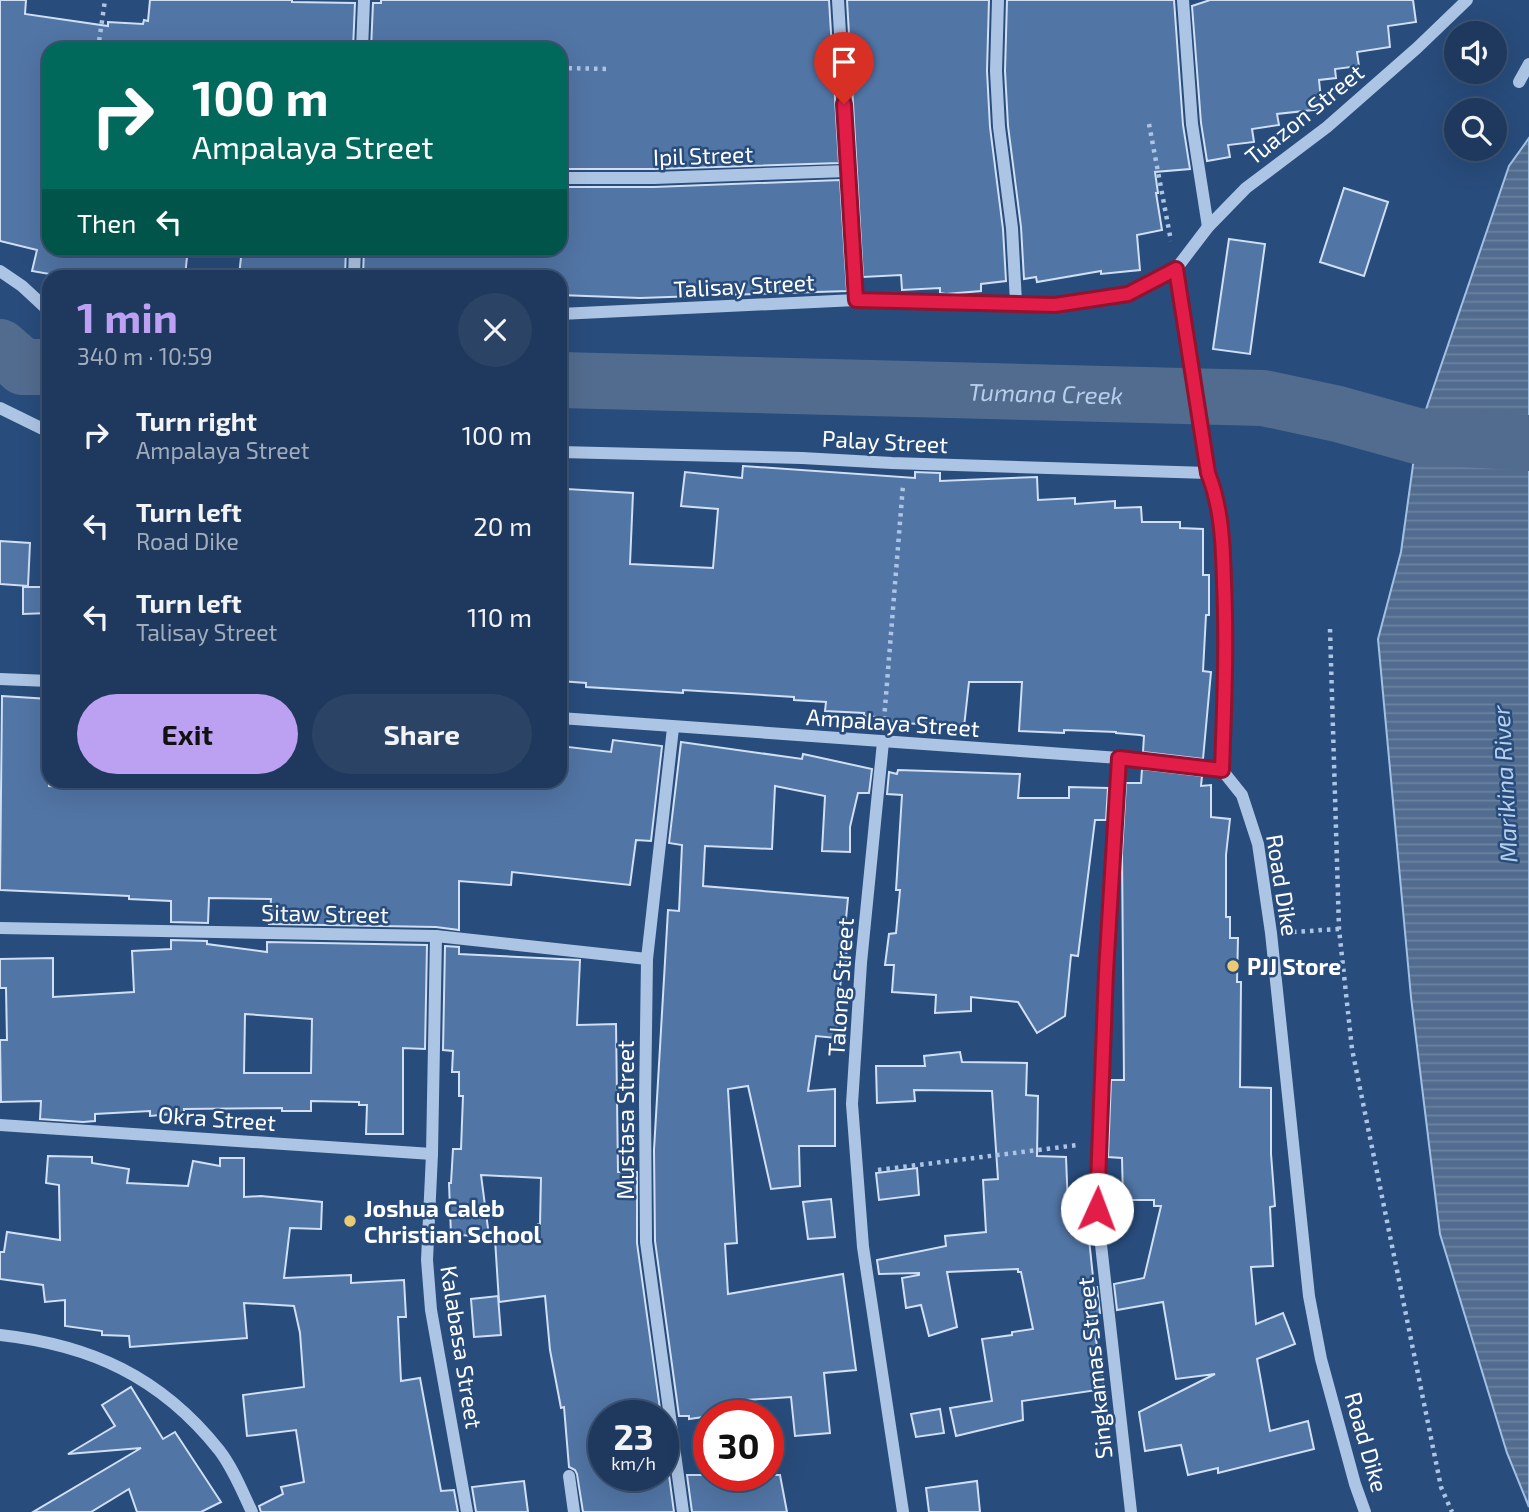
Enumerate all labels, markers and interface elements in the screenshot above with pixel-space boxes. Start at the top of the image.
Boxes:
map controls [1444,21,1507,161]
button: sound [1444,21,1507,84]
pin [814,32,874,104]
icon: arrive [825,43,863,81]
street label: Tuazon Street [1239,58,1369,170]
text: 100 m [192,67,329,126]
icon: right [77,70,168,161]
button: search [1444,98,1507,161]
text: Ampalaya Street [192,127,434,165]
street label: Ipil Street [652,139,754,171]
icon: left [150,203,188,241]
text: Then [77,207,136,238]
street label: Talisay Street [673,267,816,303]
text: 1 min [77,291,178,341]
button: close [458,293,532,367]
text: 340 m · 10:59 [77,342,213,370]
water label: Tumana Creek [968,376,1123,409]
text: Turn right [136,405,257,436]
icon: right [77,416,115,454]
text: 100 m [462,419,532,450]
street label: Palay Street [821,424,949,458]
text: Ampalaya Street [136,436,310,464]
text: Turn left [136,496,242,527]
icon: left [77,507,115,545]
text: 20 m [473,510,532,541]
text: Road Dike [136,527,239,555]
text: Turn left [136,587,242,618]
icon: left [77,598,115,636]
text: 110 m [467,601,532,632]
text: Talisay Street [136,618,277,646]
button: Exit [77,694,298,774]
button: Share [312,694,532,774]
street label: Ampalaya Street [805,702,981,742]
water label: Marikina River [1485,704,1523,863]
street label: Road Dike [1261,832,1305,938]
street label: Sitaw Street [261,898,389,928]
street label: Talong Street [821,916,859,1057]
place label: PJJ Store [1247,952,1341,980]
marker: PJJ Store [1225,958,1241,974]
street label: Mustasa Street [611,1040,639,1200]
street label: Okra Street [157,1100,277,1136]
position arrow [1060,1172,1134,1246]
place label: Joshua Caleb Christian School [364,1194,542,1248]
marker: Joshua Caleb Christian School [342,1213,358,1229]
street label: Kalabasa Street [435,1263,489,1431]
street label: Singkamas Street [1071,1275,1117,1460]
street label: Road Dike [1339,1389,1395,1495]
speed limit sign: 30 [693,1400,784,1491]
text: 23 [613,1415,654,1457]
text: km/h [611,1452,656,1474]

